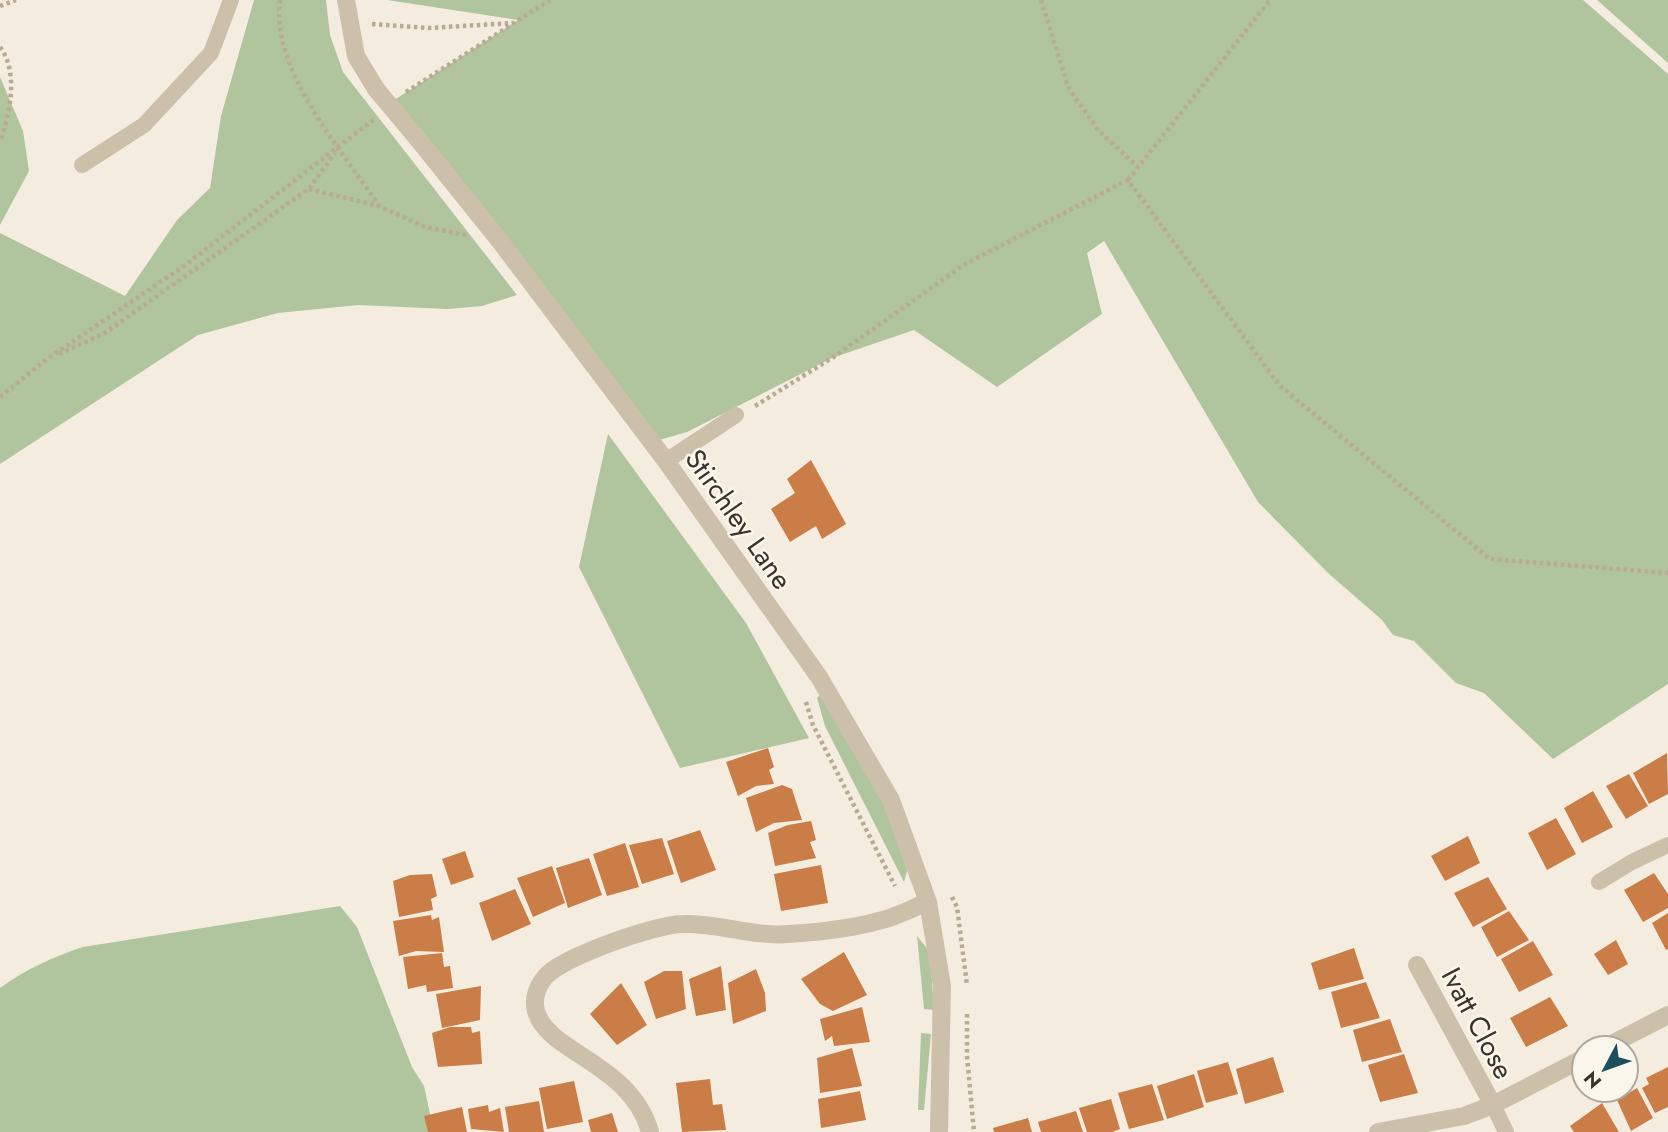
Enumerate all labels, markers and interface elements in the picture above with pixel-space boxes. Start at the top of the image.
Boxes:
street label: Stirchley Lane [675,441,802,598]
street label: Ivatt Close [1431,960,1524,1086]
north arrow [1570,1034,1640,1104]
text: N [1577,1065,1608,1094]

